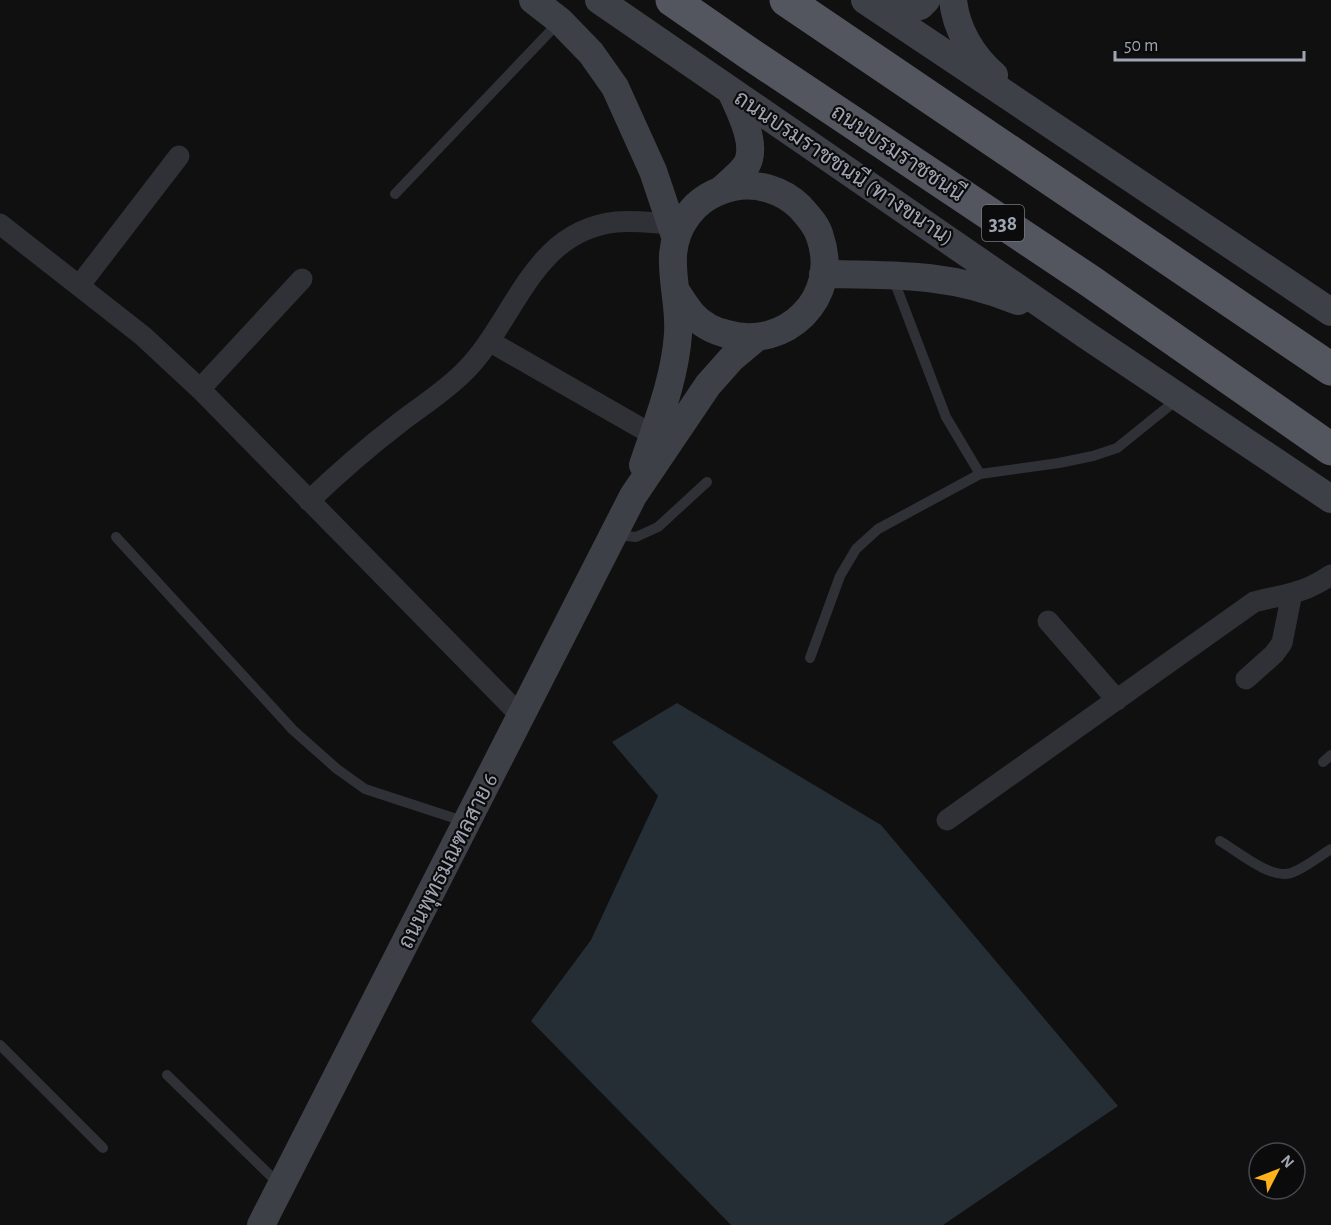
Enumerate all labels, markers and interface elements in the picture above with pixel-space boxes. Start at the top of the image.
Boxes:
scale bar [1115,24,1304,62]
text: 50 m [1124,37,1158,55]
street label: ถนนบรมราชชนนี (ทางขนาน) [731,84,959,249]
street label: ถนนบรมราชชนนี [828,98,970,206]
road number: 338 [982,205,1024,241]
street label: ถนนพุทธมณฑลสาย 6 [394,770,505,954]
north arrow [1247,1141,1307,1201]
text: N [1278,1152,1297,1171]

